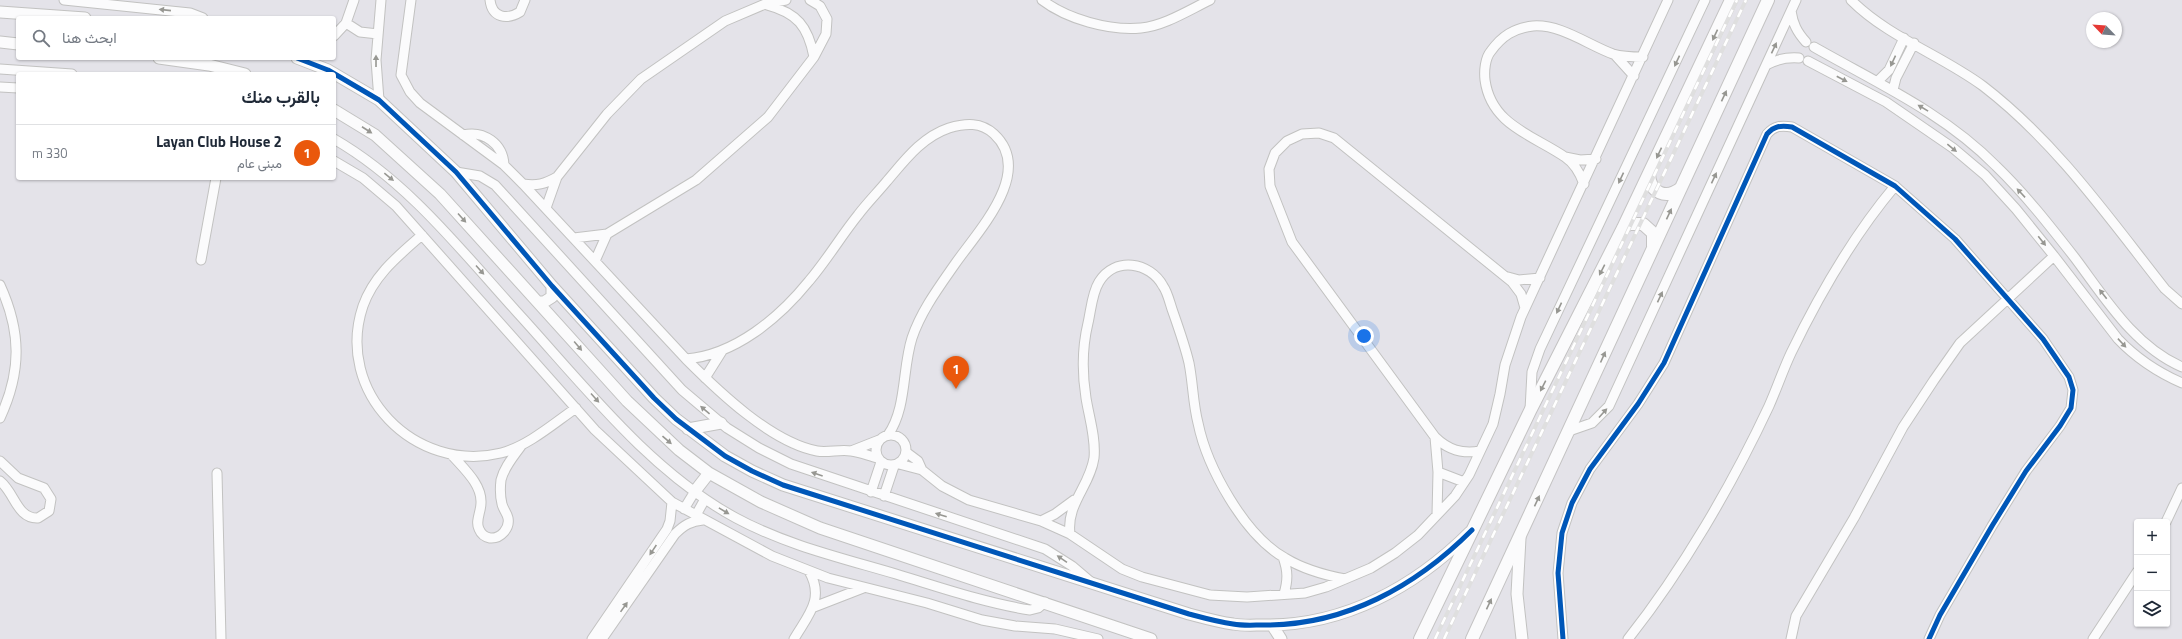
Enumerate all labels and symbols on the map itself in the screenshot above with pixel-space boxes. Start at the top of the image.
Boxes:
one-way arrow [159,7,171,13]
north arrow [2086,12,2122,48]
one-way arrow [1712,30,1718,41]
one-way arrow [1771,42,1777,53]
one-way arrow [373,54,379,67]
one-way arrow [1674,55,1680,66]
one-way arrow [1890,55,1896,67]
one-way arrow [1837,75,1848,82]
one-way arrow [1721,90,1727,101]
one-way arrow [1918,104,1928,112]
one-way arrow [362,126,373,134]
one-way arrow [1947,143,1958,152]
one-way arrow [1656,147,1662,159]
one-way arrow [1618,172,1624,184]
one-way arrow [383,173,394,182]
one-way arrow [1711,173,1717,184]
one-way arrow [2017,187,2026,198]
one-way arrow [1666,208,1672,219]
one-way arrow [458,213,467,223]
one-way arrow [2038,236,2047,247]
one-way arrow [1599,264,1605,275]
one-way arrow [475,265,484,275]
one-way arrow [2099,289,2107,299]
one-way arrow [1657,291,1663,302]
one-way arrow [1556,303,1562,314]
your location [1354,326,1374,346]
one-way arrow [2118,338,2127,348]
one-way arrow [573,340,582,351]
one-way arrow [1600,352,1606,363]
pin: 1 [943,356,969,389]
one-way arrow [1540,380,1546,391]
one-way arrow [590,393,599,402]
one-way arrow [699,406,710,415]
one-way arrow [1598,408,1608,418]
one-way arrow [662,435,672,445]
one-way arrow [811,470,823,476]
one-way arrow [1534,496,1540,507]
one-way arrow [718,507,730,514]
one-way arrow [934,512,946,518]
one-way arrow [649,545,657,555]
one-way arrow [1057,555,1068,563]
one-way arrow [1486,598,1492,609]
one-way arrow [620,602,628,612]

